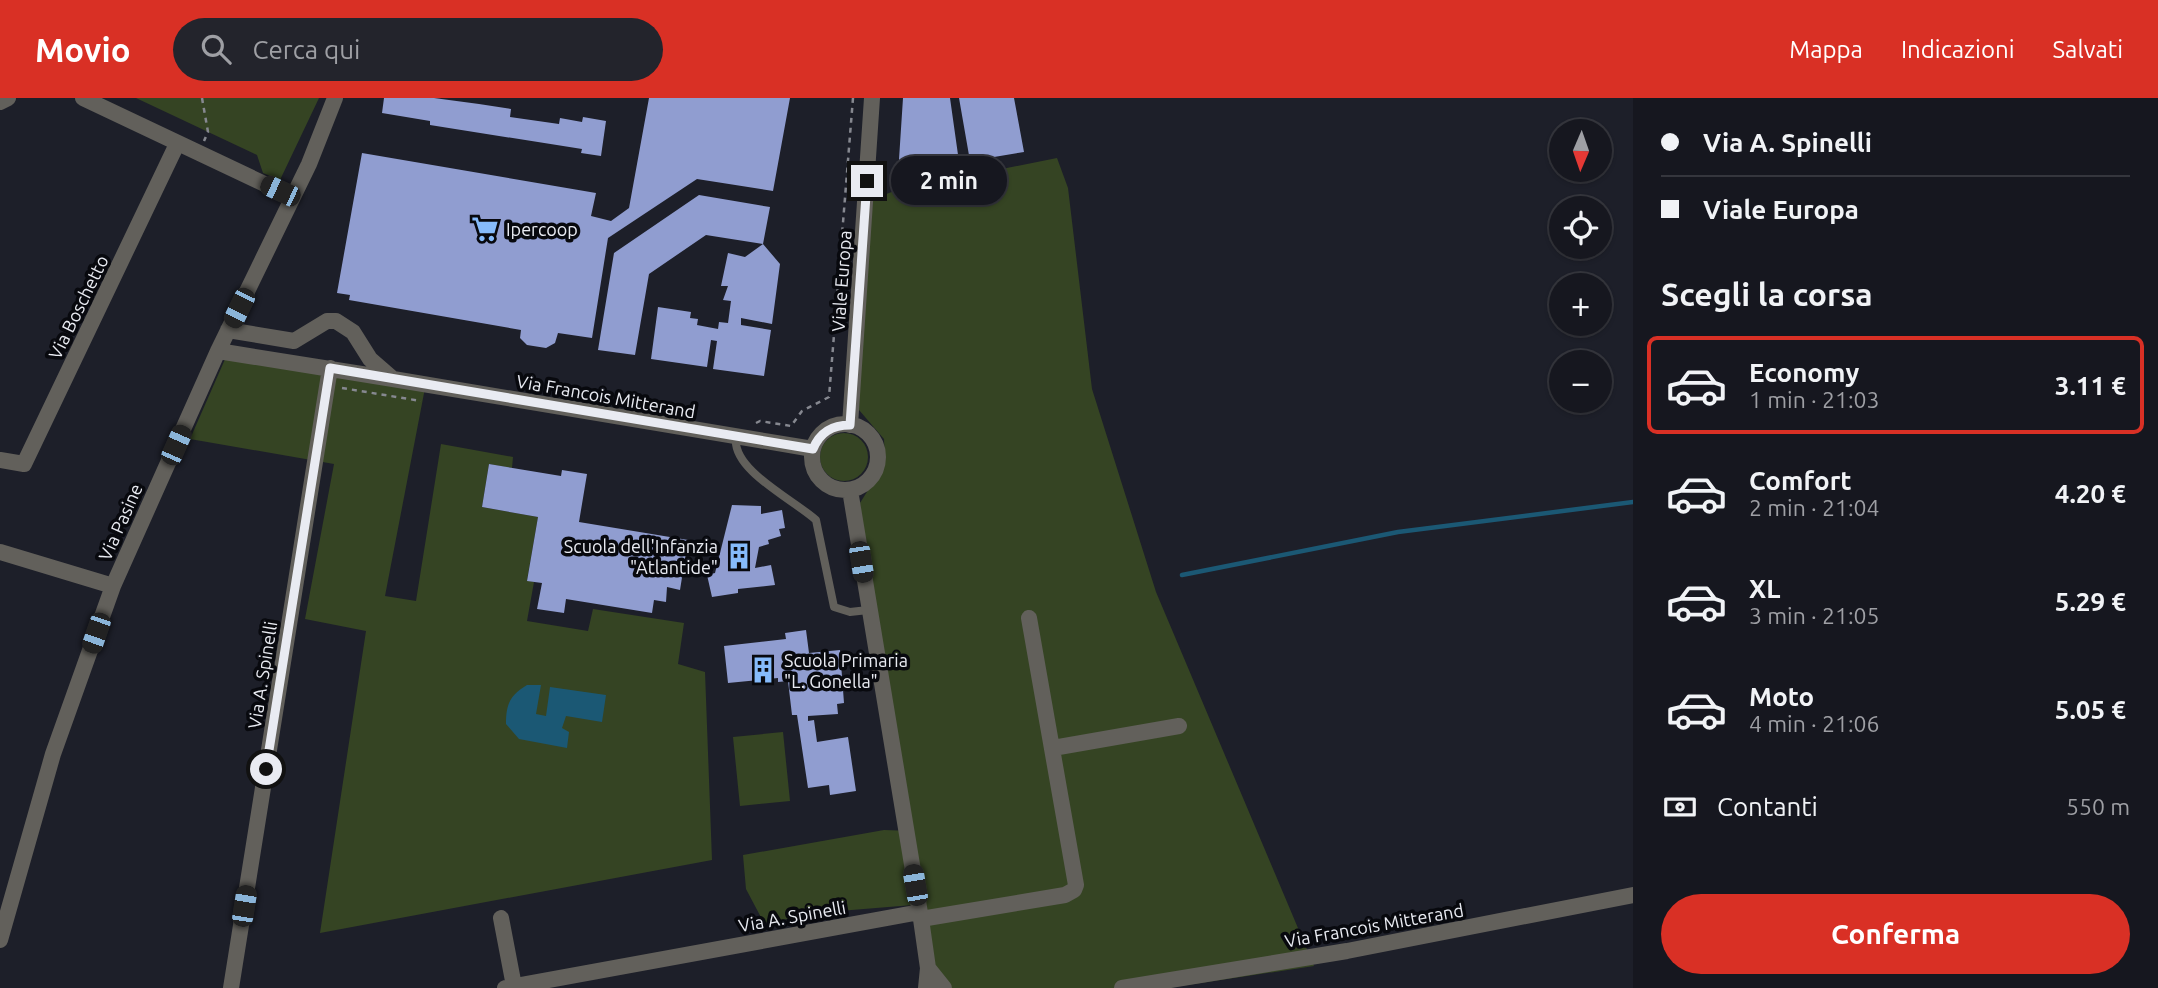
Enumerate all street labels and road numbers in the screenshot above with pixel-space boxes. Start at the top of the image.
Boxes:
street label: Viale Europa [827,230,855,332]
street label: Via Boschetto [44,252,112,362]
street label: Via Francois Mitterand [515,370,697,422]
street label: Via Pasine [94,480,146,564]
street label: Via A. Spinelli [244,620,280,730]
street label: Via A. Spinelli [737,897,847,935]
street label: Via Francois Mitterand [1283,899,1465,951]

